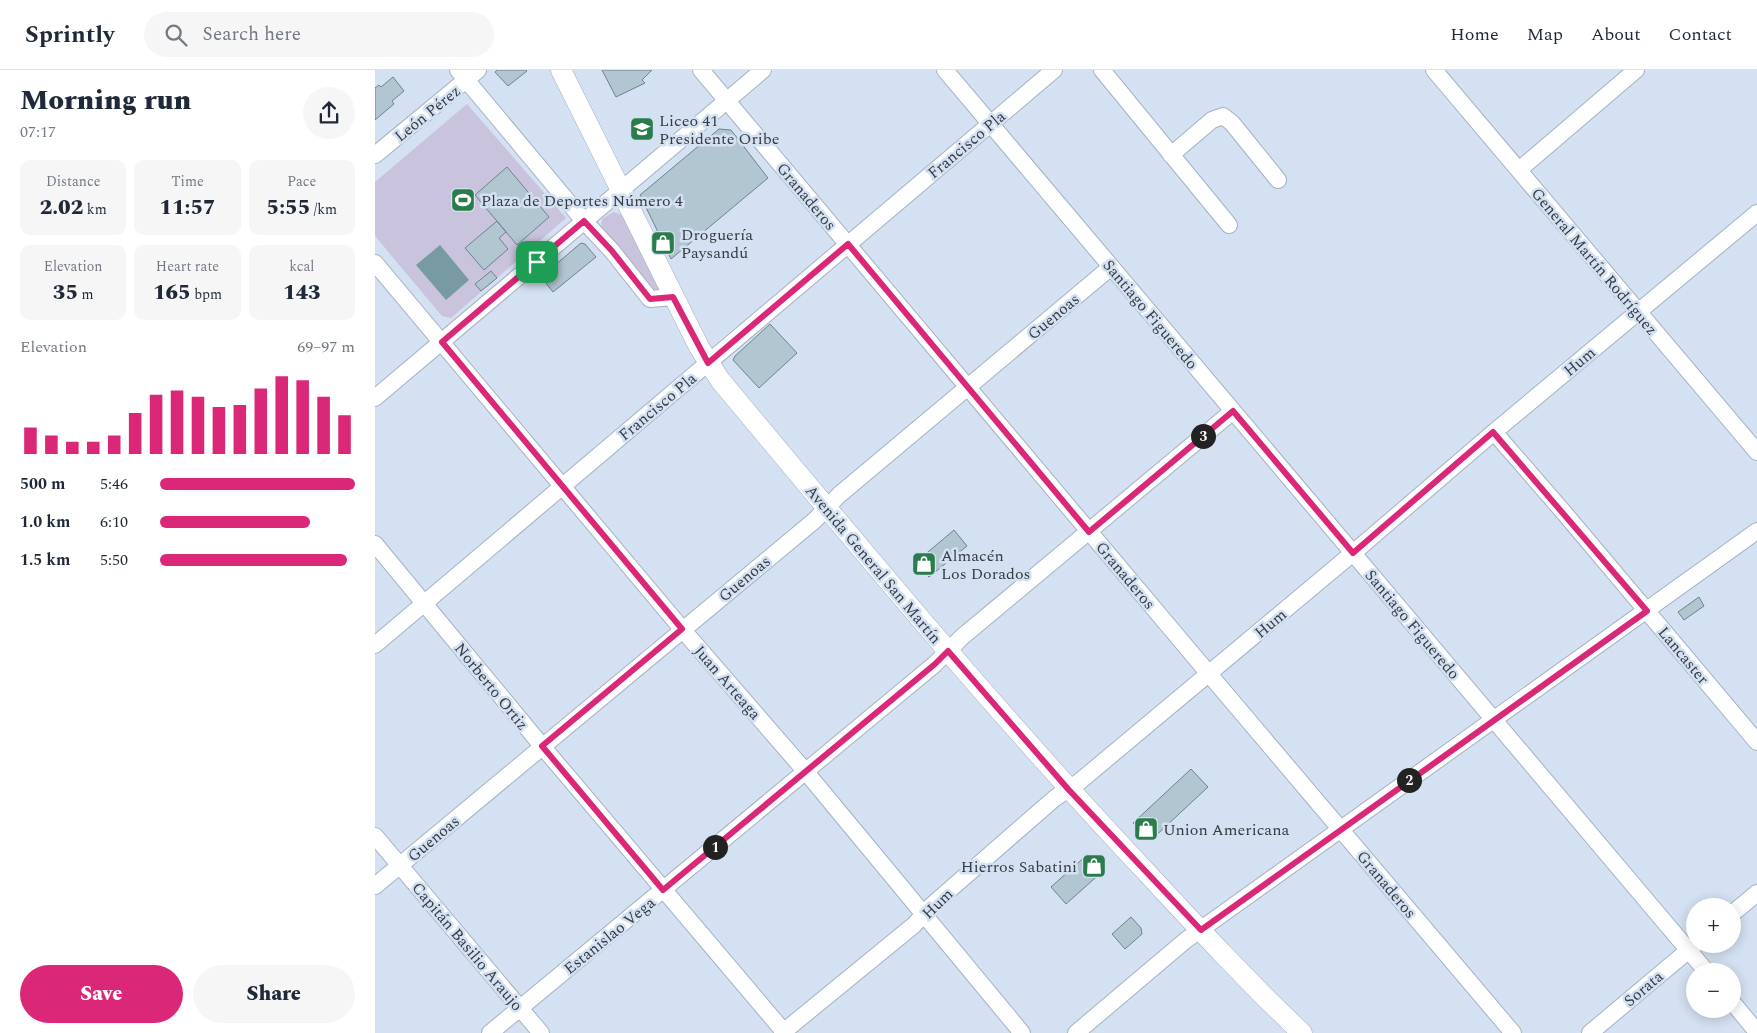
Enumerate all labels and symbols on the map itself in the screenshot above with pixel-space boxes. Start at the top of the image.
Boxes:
street label: León Pérez [389,80,466,148]
street label: Francisco Pla [922,105,1011,185]
place label: Liceo 41 Presidente Oribe [659,109,780,151]
school or university icon: Liceo 41 Presidente Oribe [629,116,655,142]
street label: Granaderos [771,157,842,236]
street label: General Martín Rodríguez [1525,183,1663,341]
sports icon: Plaza de Deportes Número 4 [450,187,476,213]
place label: Plaza de Deportes Número 4 [481,189,683,213]
place label: Droguería Paysandú [681,223,753,265]
shop icon: Droguería Paysandú [650,230,676,256]
pin [516,241,558,283]
street label: Santiago Figueredo [1097,254,1204,375]
street label: Guenoas [1022,288,1085,346]
street label: Hum [1558,341,1601,382]
street label: Francisco Pla [613,367,702,447]
pin: 3 [1191,424,1215,448]
street label: Avenida General San Martín [799,480,947,649]
street label: Granaderos [1090,536,1161,615]
place label: Almacén Los Dorados [941,544,1031,586]
street label: Guenoas [713,550,776,608]
shop icon: Almacén Los Dorados [911,551,937,577]
street label: Santiago Figueredo [1359,564,1466,685]
street label: Hum [1249,603,1292,644]
street label: Lancaster [1652,621,1715,690]
street label: Norberto Ortiz [448,638,534,736]
street label: Juan Arteaga [688,640,767,725]
pin: 2 [1397,768,1421,792]
street label: Guenoas [402,810,465,868]
shop icon: Union Americana [1133,816,1159,842]
place label: Union Americana [1163,818,1289,842]
pin: 1 [703,834,727,860]
street label: Granaderos [1351,845,1422,924]
shop icon: Hierros Sabatini [1081,853,1107,879]
place label: Hierros Sabatini [961,855,1077,879]
street label: Capitán Basilio Araujo [406,877,528,1016]
street label: Hum [917,883,959,925]
street label: Estanislao Vega [558,891,661,980]
street label: Sorata [1619,965,1669,1013]

